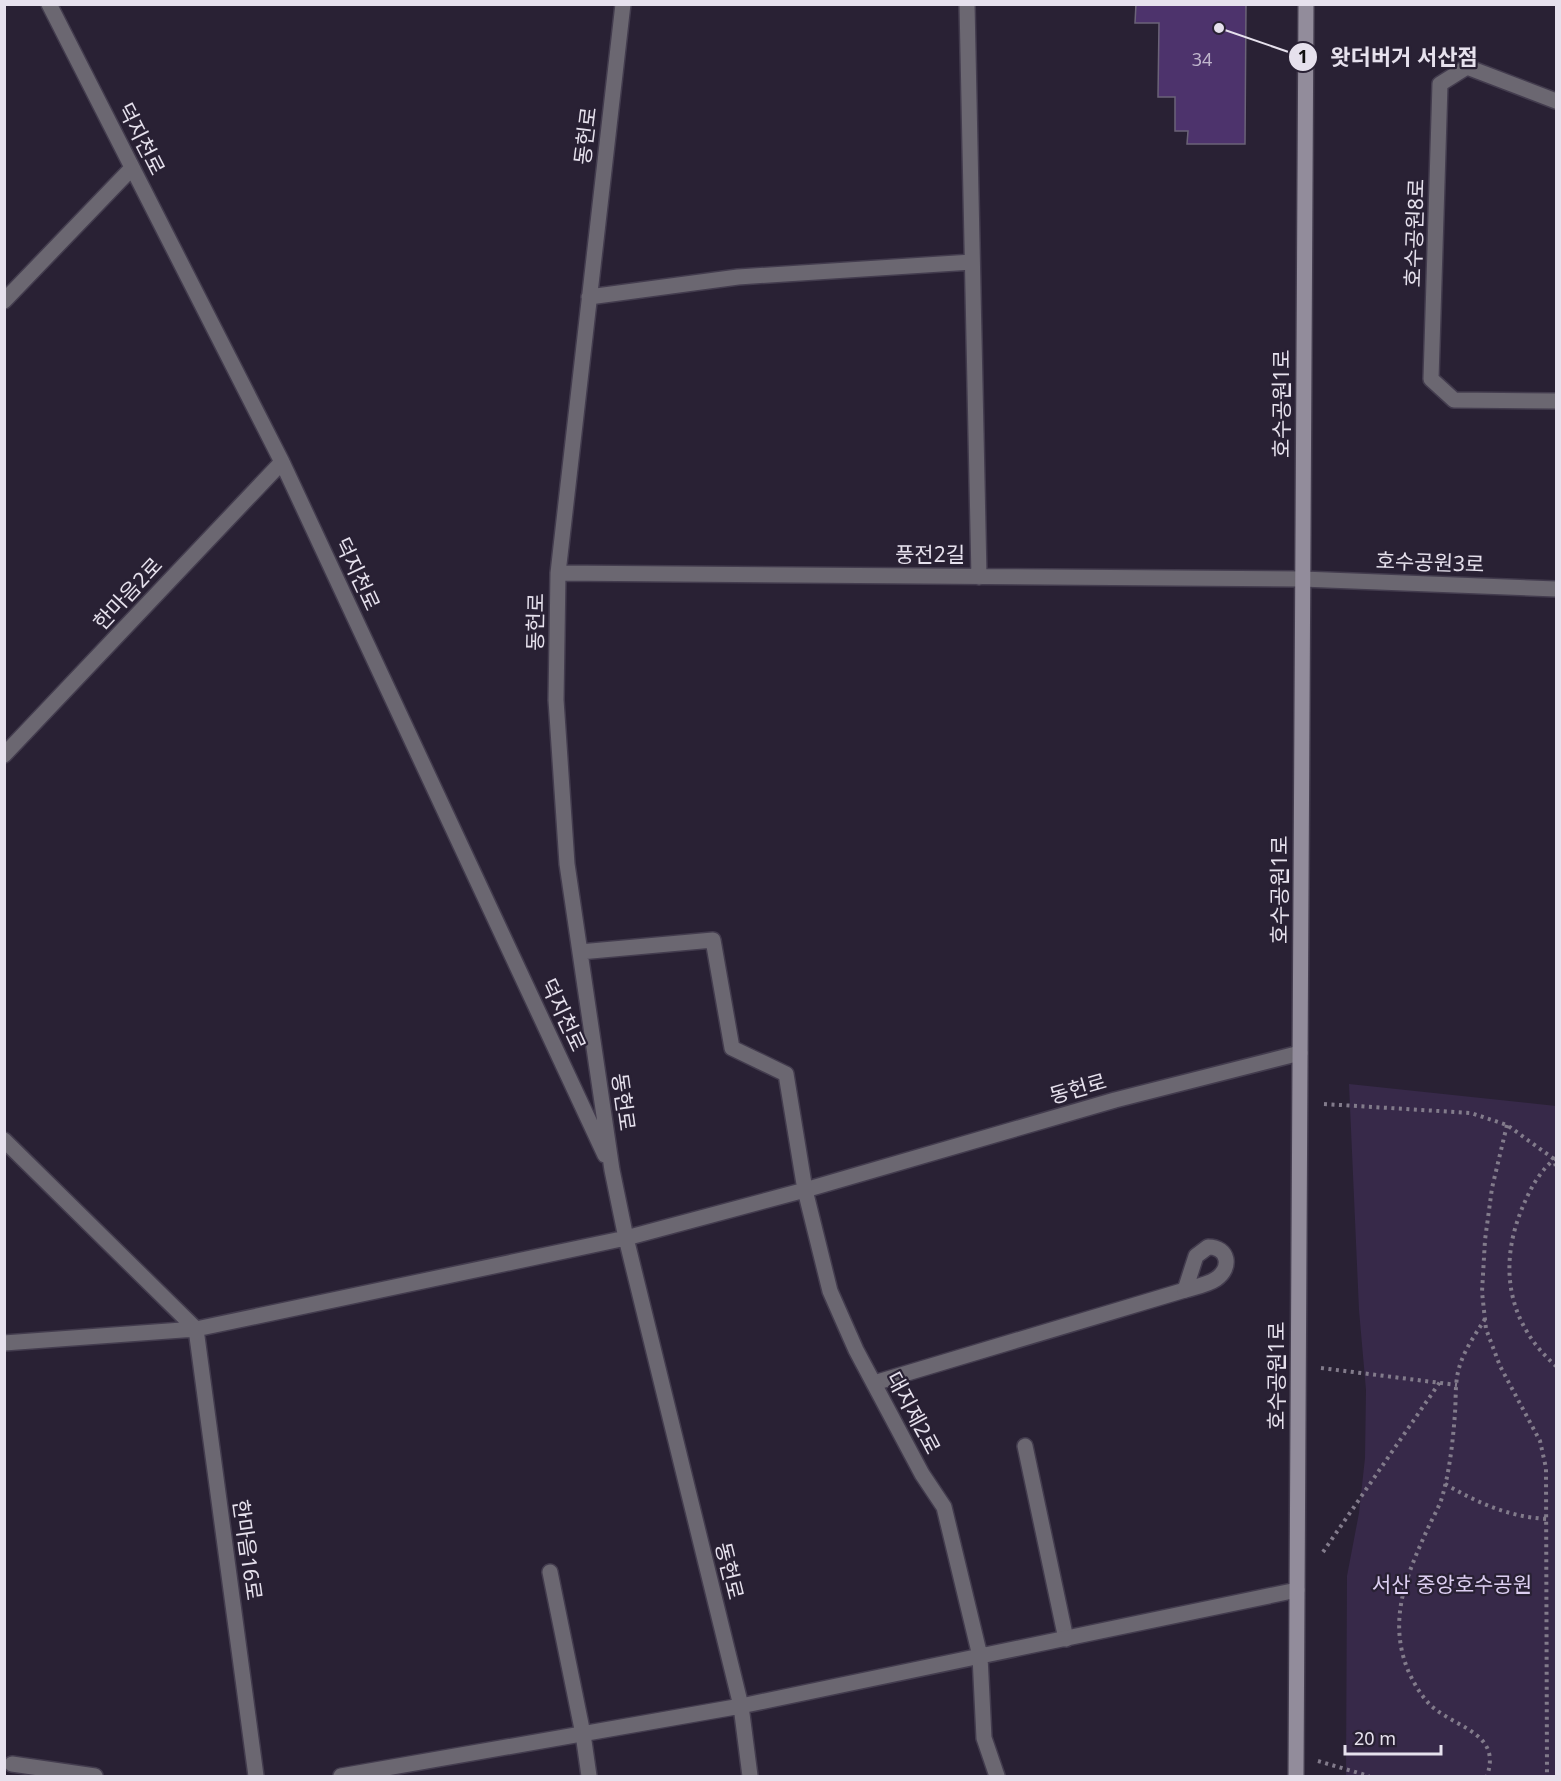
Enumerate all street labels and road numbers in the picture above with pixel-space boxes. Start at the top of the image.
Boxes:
street label: 덕지천로 [112,98,172,179]
street label: 동헌로 [568,105,602,166]
street label: 호수공원8로 [1398,178,1430,288]
street label: 호수공원1로 [1267,350,1295,458]
street label: 덕지천로 [329,533,387,615]
street label: 풍전2길 [895,540,965,568]
street label: 호수공원3로 [1375,546,1485,578]
street label: 한마음2로 [87,551,168,636]
street label: 동헌로 [520,593,550,651]
street label: 호수공원1로 [1265,836,1293,944]
street label: 덕지천로 [535,974,593,1056]
street label: 동헌로 [1046,1067,1109,1109]
street label: 동헌로 [606,1071,642,1133]
street label: 호수공원1로 [1262,1322,1290,1430]
street label: 대지제2로 [881,1367,947,1459]
street label: 한마음16로 [227,1498,269,1602]
street label: 동헌로 [709,1539,751,1602]

